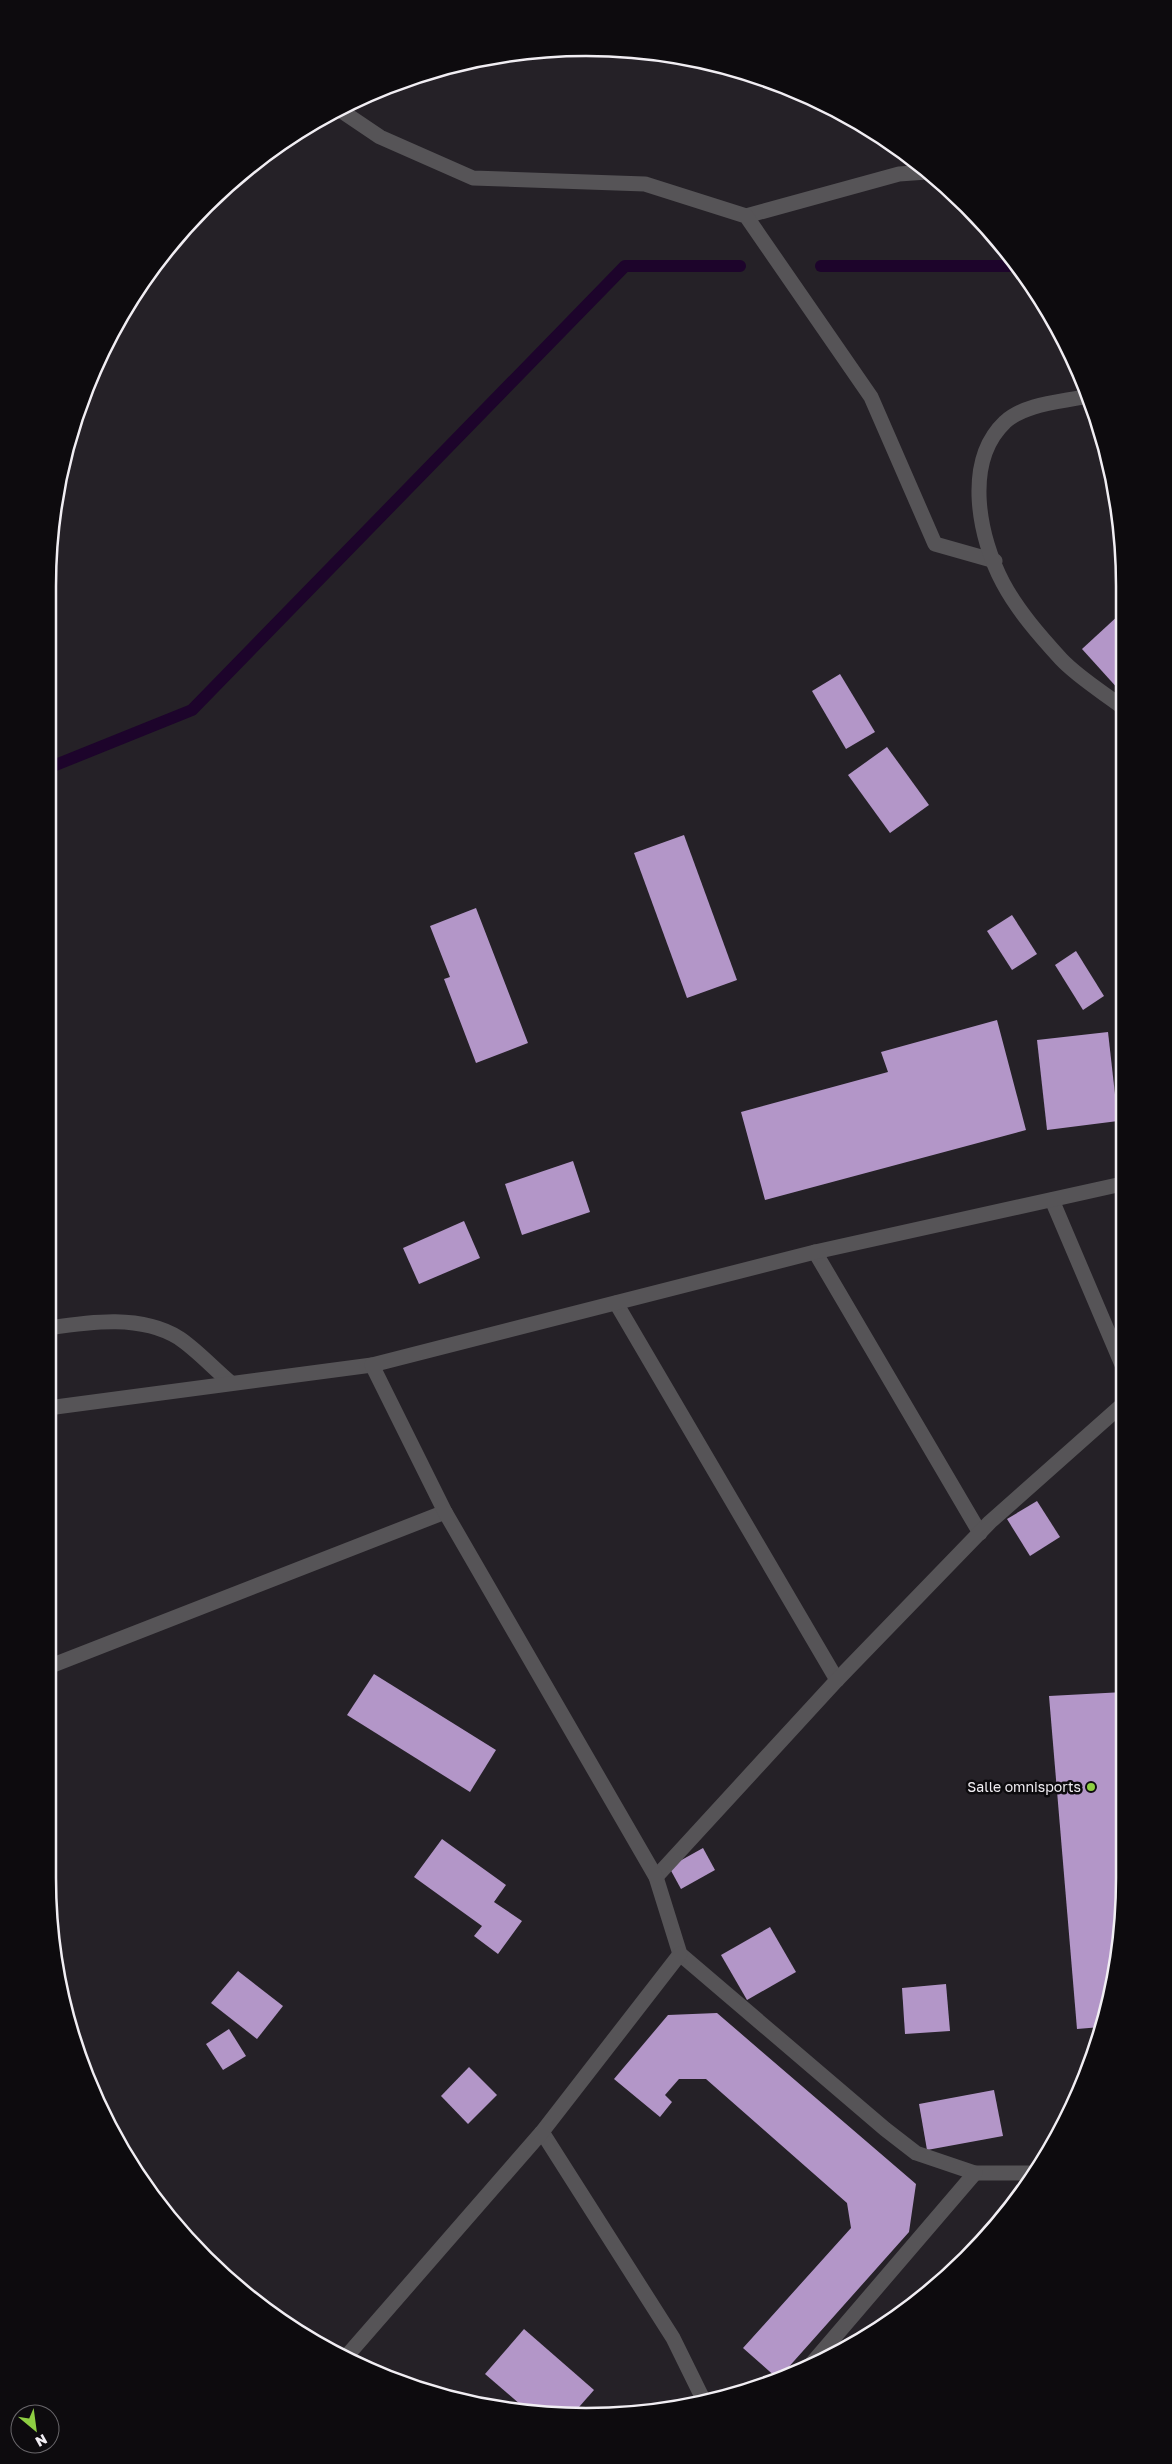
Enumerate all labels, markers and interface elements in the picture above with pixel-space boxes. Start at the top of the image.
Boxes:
place label: Salle omnisports [967,1778,1081,1795]
marker: Salle omnisports [1085,1781,1097,1793]
north arrow [10,2404,60,2454]
text: N [33,2431,50,2451]

